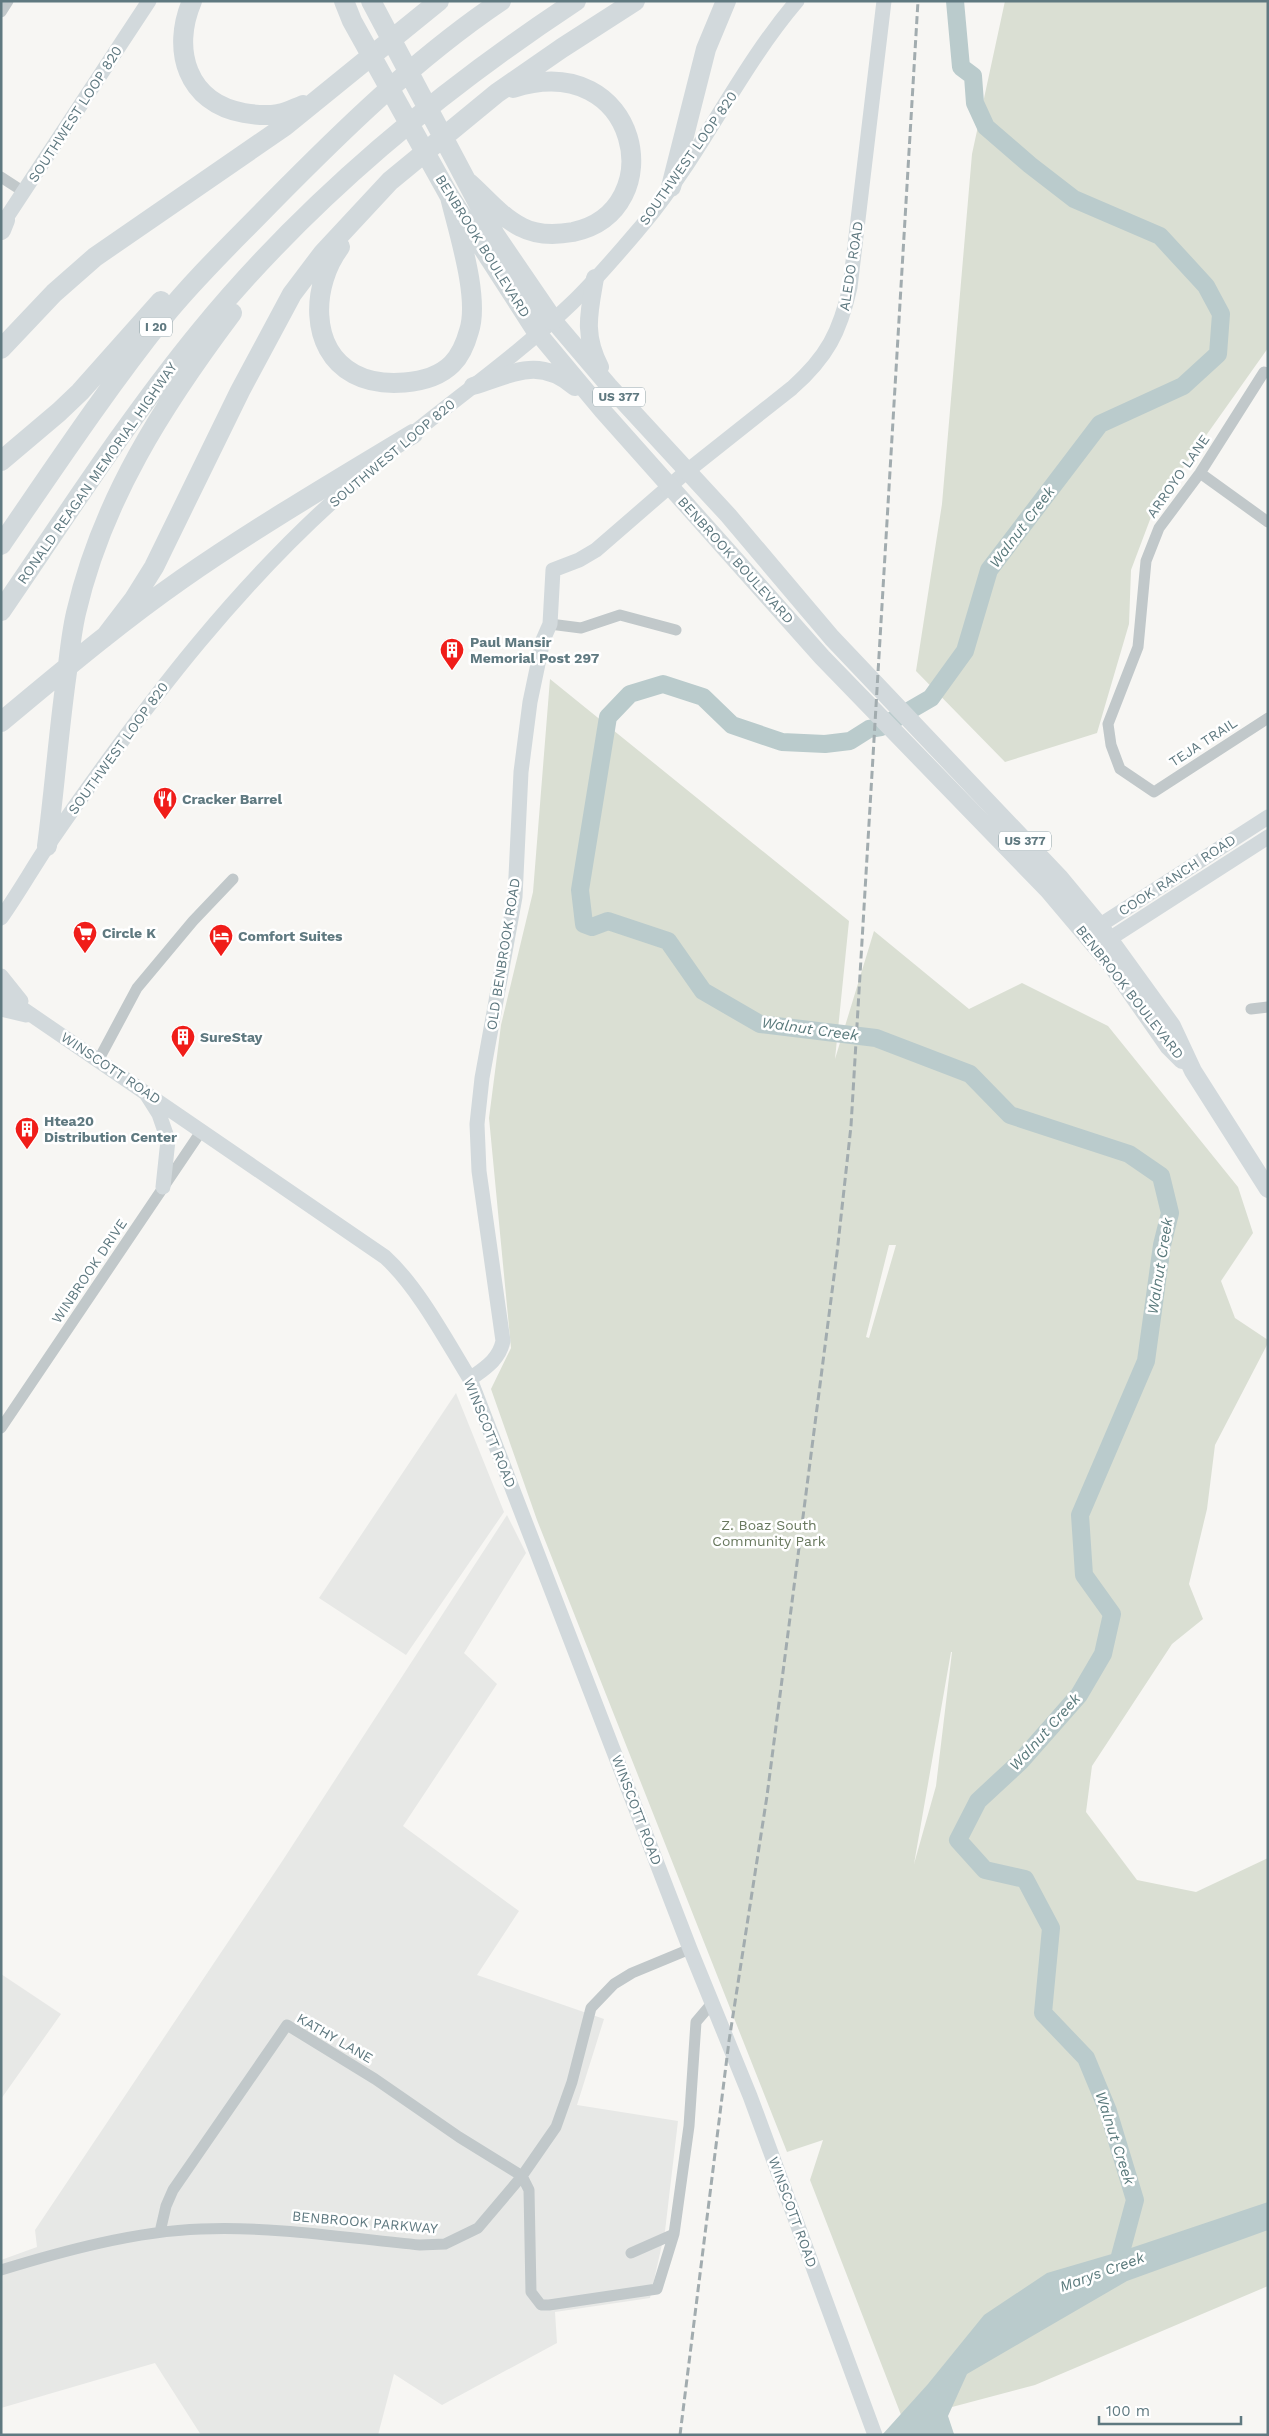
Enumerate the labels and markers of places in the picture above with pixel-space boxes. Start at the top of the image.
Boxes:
place label: Paul Mansir Memorial Post 297 [470,634,600,666]
building icon: Paul Mansir Memorial Post 297 [439,637,465,671]
restaurant icon: Cracker Barrel [152,786,178,820]
place label: Cracker Barrel [182,791,282,807]
supermarket icon: Circle K [72,920,98,954]
hotel icon: Comfort Suites [208,923,234,957]
place label: Circle K [102,925,156,941]
place label: Comfort Suites [238,928,343,944]
building icon: SureStay [170,1024,196,1058]
place label: SureStay [200,1029,263,1045]
place label: Htea20 Distribution Center [44,1113,177,1145]
building icon: Htea20 Distribution Center [14,1116,40,1150]

